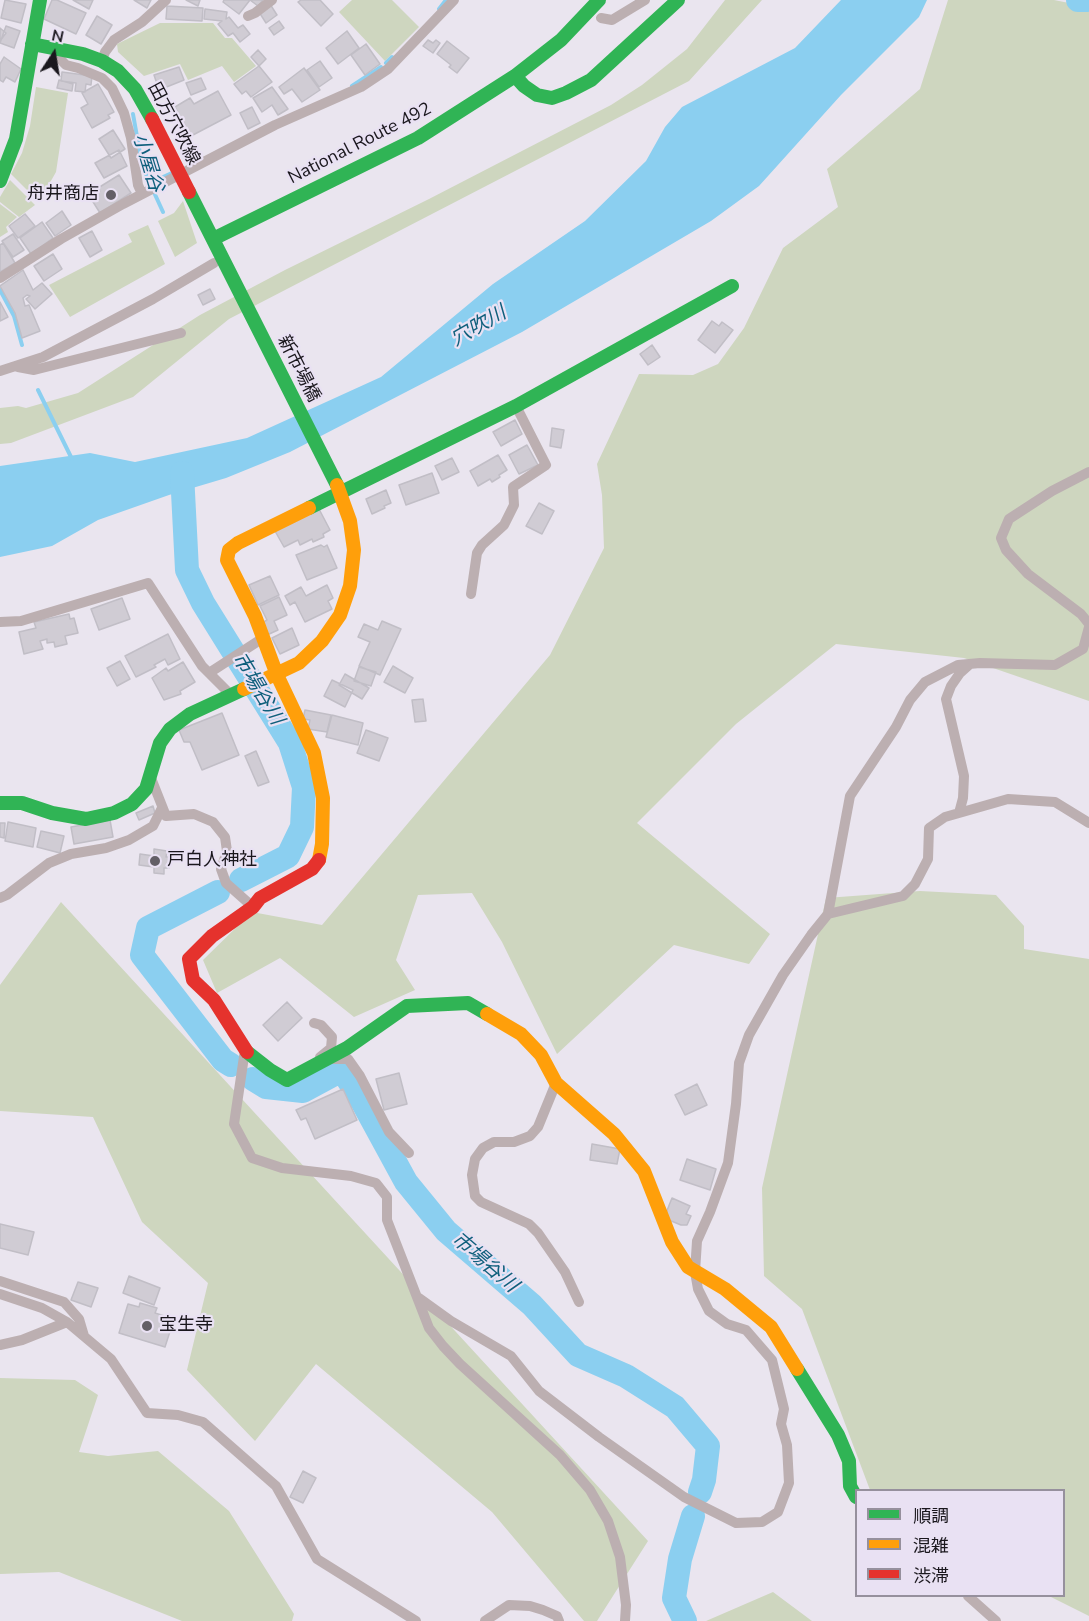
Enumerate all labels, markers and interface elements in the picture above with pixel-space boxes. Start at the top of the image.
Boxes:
north arrow [24,24,84,84]
text: N [50,24,66,48]
street label: 田方穴吹線 [142,79,204,169]
street label: National Route 492 [285,99,435,189]
water label: 小屋谷 [127,131,167,195]
place label: 舟井商店 [27,184,99,206]
marker: 舟井商店 [104,188,118,202]
water label: 穴吹川 [447,302,511,352]
street label: 新市場橋 [272,332,324,406]
water label: 市場谷川 [226,649,288,729]
place label: 戸白人神社 [167,850,257,872]
marker: 戸白人神社 [148,854,162,868]
water label: 市場谷川 [446,1228,522,1298]
place label: 宝生寺 [159,1315,213,1337]
marker: 宝生寺 [140,1319,154,1333]
legend [855,1489,1065,1597]
text: 順調 [913,1504,949,1528]
text: 混雑 [913,1534,949,1558]
text: 渋滞 [913,1564,949,1588]

